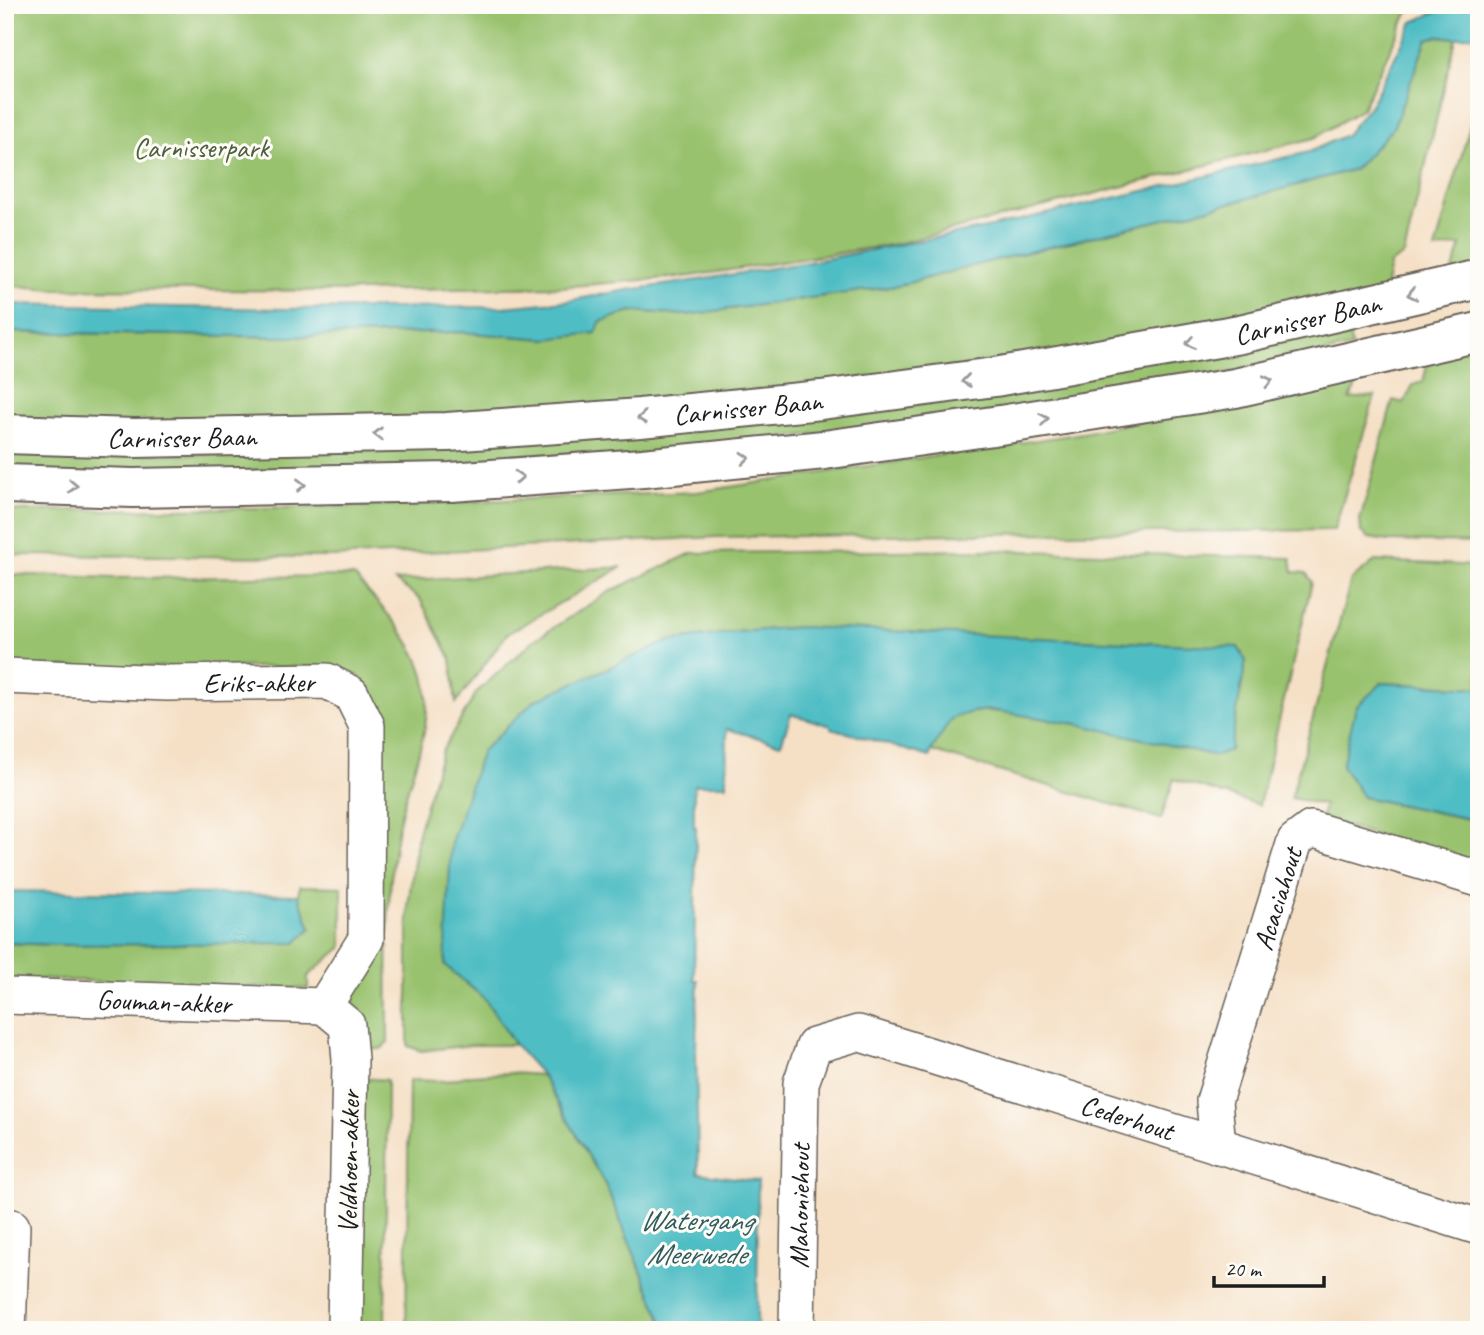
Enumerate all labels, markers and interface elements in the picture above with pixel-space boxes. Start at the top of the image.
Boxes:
park label: Carnisserpark [134,130,270,165]
street label: Carnisser Baan [1231,285,1386,353]
one-way arrow [1406,286,1418,301]
one-way arrow [1184,335,1196,350]
one-way arrow [960,373,972,388]
one-way arrow [1262,375,1274,389]
street label: Carnisser Baan [672,383,825,433]
one-way arrow [637,410,648,425]
one-way arrow [1038,411,1050,426]
street label: Carnisser Baan [107,419,258,456]
one-way arrow [373,426,384,441]
one-way arrow [740,450,751,465]
one-way arrow [514,470,525,485]
one-way arrow [296,477,307,493]
one-way arrow [68,479,79,494]
street label: Eriks-akker [203,664,317,701]
street label: Acaciahout [1245,841,1311,954]
street label: Gouman-akker [96,982,234,1021]
street label: Cederhout [1076,1087,1180,1149]
street label: Veldhoen-akker [330,1088,367,1234]
street label: Mahoniehout [781,1141,818,1269]
water label: Watergang Meerwede [640,1201,756,1273]
scale bar [1214,1244,1325,1288]
text: 20 m [1225,1256,1263,1282]

